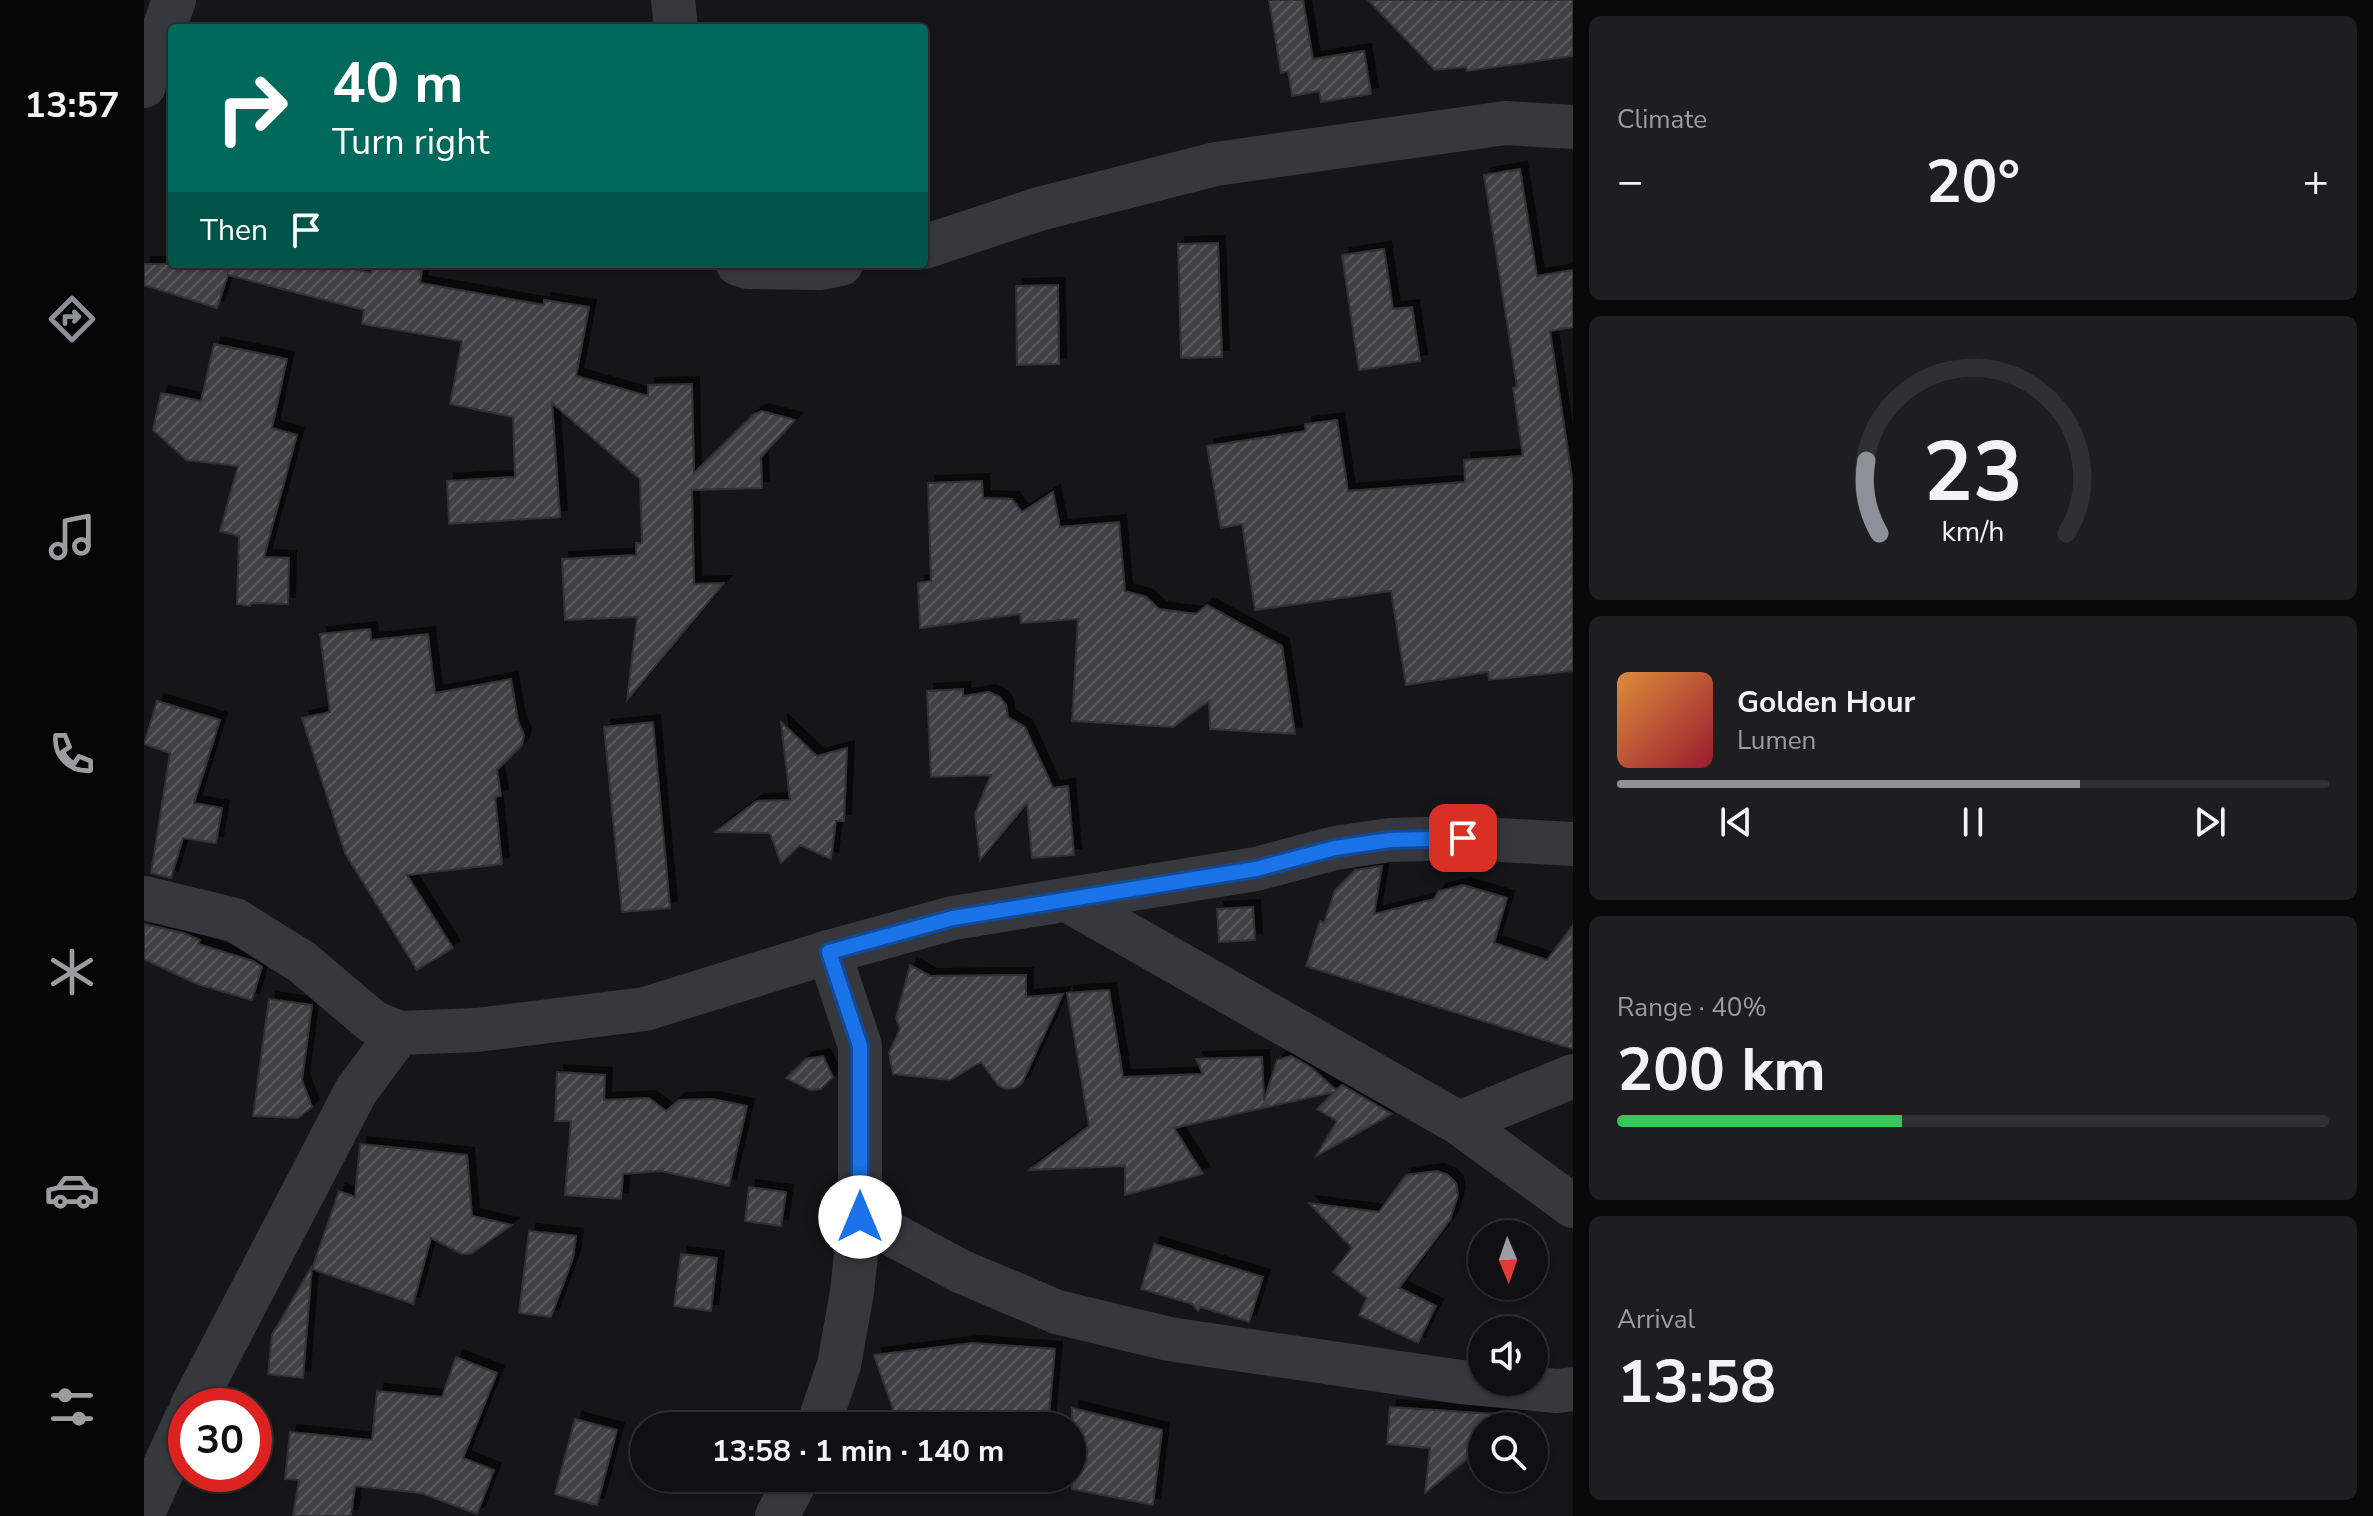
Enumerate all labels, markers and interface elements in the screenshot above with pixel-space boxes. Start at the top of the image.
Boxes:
text: 40 m [332,45,463,122]
icon: right [200,56,304,160]
text: 13:57 [24,81,120,130]
text: Climate [1617,102,1707,137]
text: Turn right [332,118,489,167]
text: 20° [1926,141,2020,223]
text: − [1617,152,1643,212]
text: + [2303,152,2329,212]
icon: arrive [284,208,328,252]
text: Then [200,210,268,251]
icon: directions [44,291,100,347]
text: 23 [1923,416,2023,529]
icon: music [44,509,100,565]
text: km/h [1942,512,2004,551]
text: Golden Hour [1737,682,1915,723]
text: Lumen [1737,723,1816,758]
icon: phone [44,726,100,782]
icon: previous [1714,800,1758,844]
icon: pause [1951,800,1995,844]
icon: next [2188,800,2232,844]
pin [1429,804,1497,872]
icon: arrive [1441,816,1485,860]
icon: climate [44,944,100,1000]
text: Range · 40% [1617,990,1767,1025]
text: 200 km [1617,1029,1826,1111]
icon: car [44,1162,100,1218]
position arrow [818,1175,902,1259]
north arrow [1468,1220,1548,1300]
map controls [1468,1220,1548,1492]
text: Arrival [1617,1302,1695,1337]
button: sound [1468,1316,1548,1396]
text: 13:58 [1617,1341,1776,1423]
icon: filters [44,1379,100,1435]
speed limit sign: 30 [168,1388,272,1492]
button: search [1468,1412,1548,1492]
text: 13:58 · 1 min · 140 m [712,1431,1004,1472]

